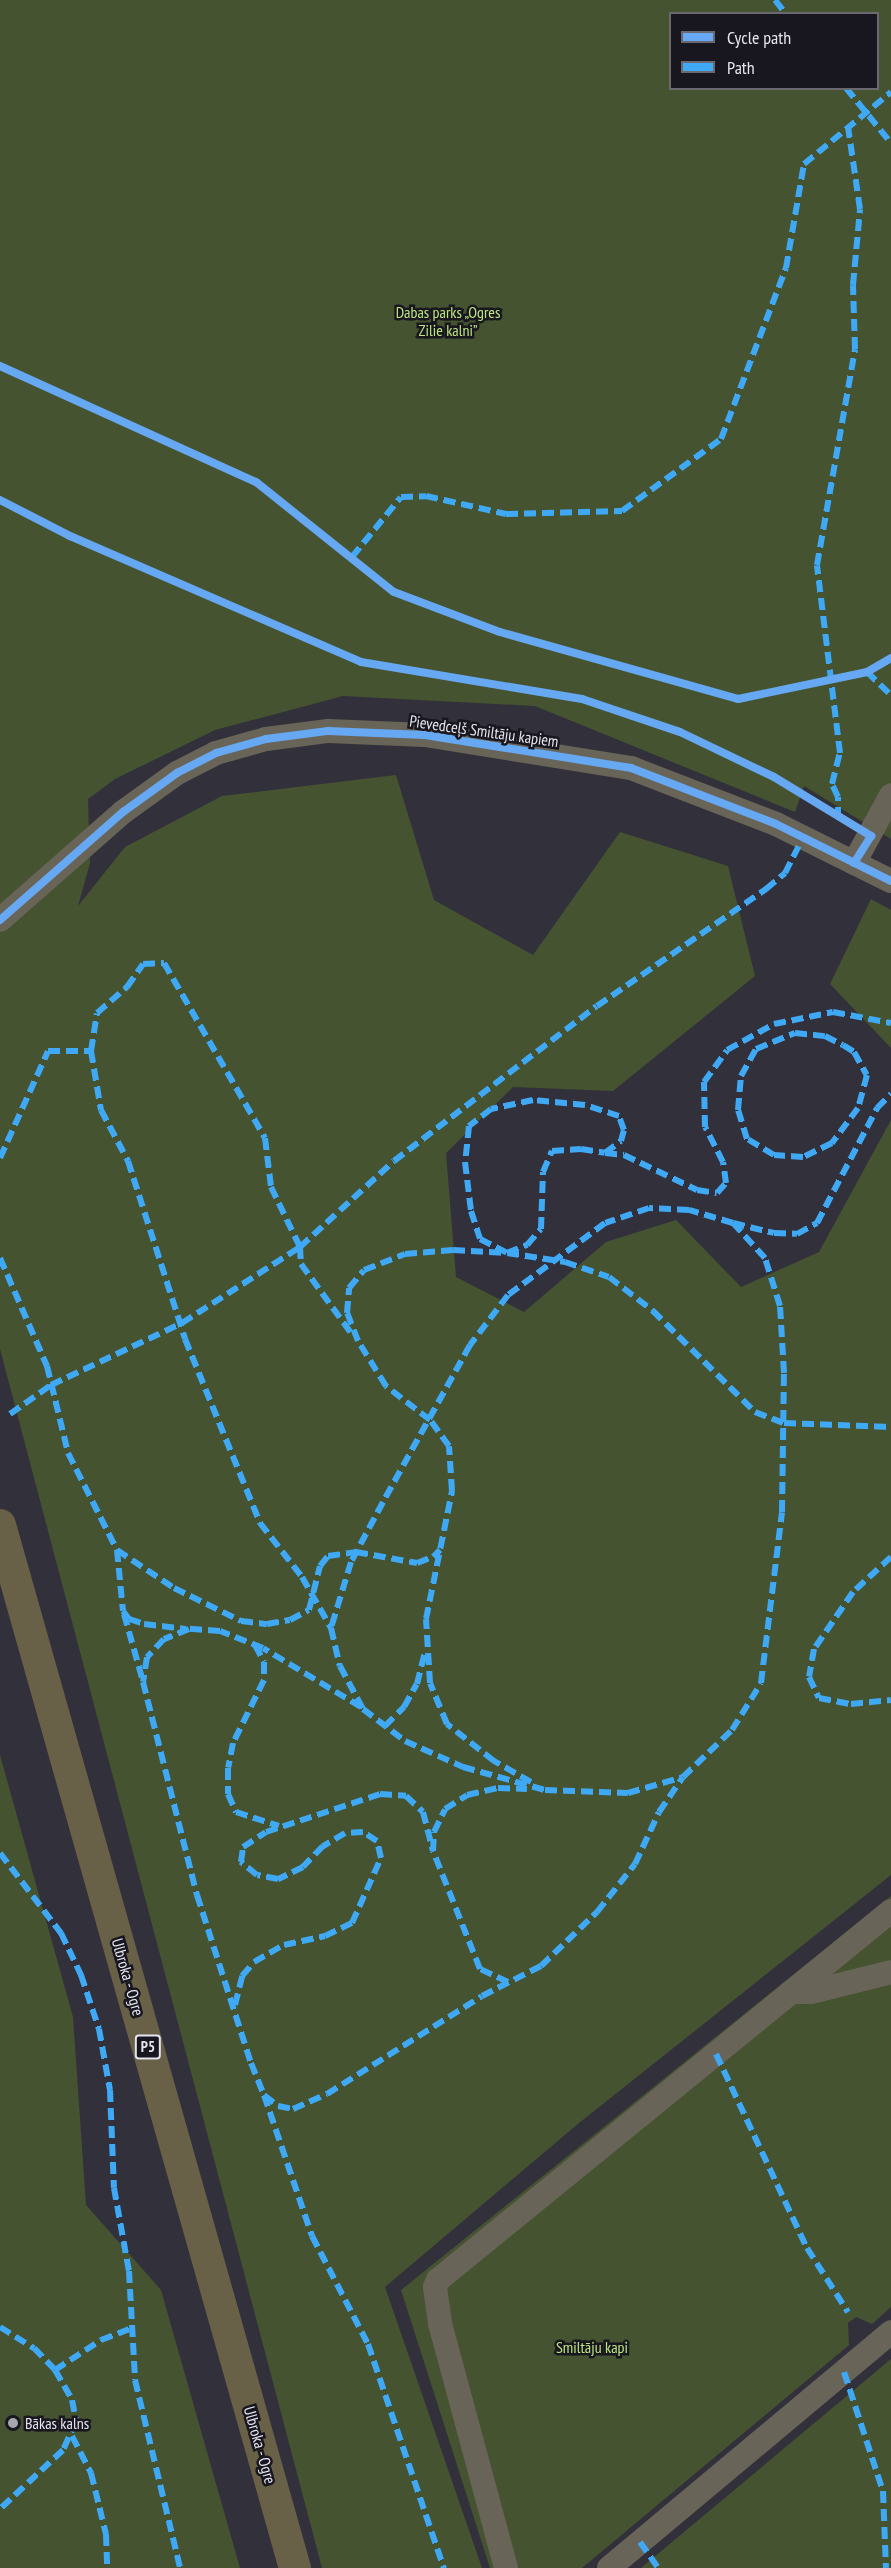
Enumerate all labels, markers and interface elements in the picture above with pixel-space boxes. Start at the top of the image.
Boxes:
legend [669,12,879,90]
text: Cycle path [727,26,791,49]
text: Path [727,56,755,79]
park label: Dabas parks „Ogres Zilie kalni” [395,302,501,340]
street label: Pievedceļš Smiltāju kapiem [408,711,560,751]
street label: Ulbroka - Ogre [108,1935,148,2019]
road number: P5 [134,2035,162,2059]
park label: Smiltāju kapi [556,2337,628,2357]
street label: Ulbroka - Ogre [240,2403,280,2487]
place label: Bākas kalns [25,2413,89,2433]
marker: Bākas kalns [6,2416,20,2430]

